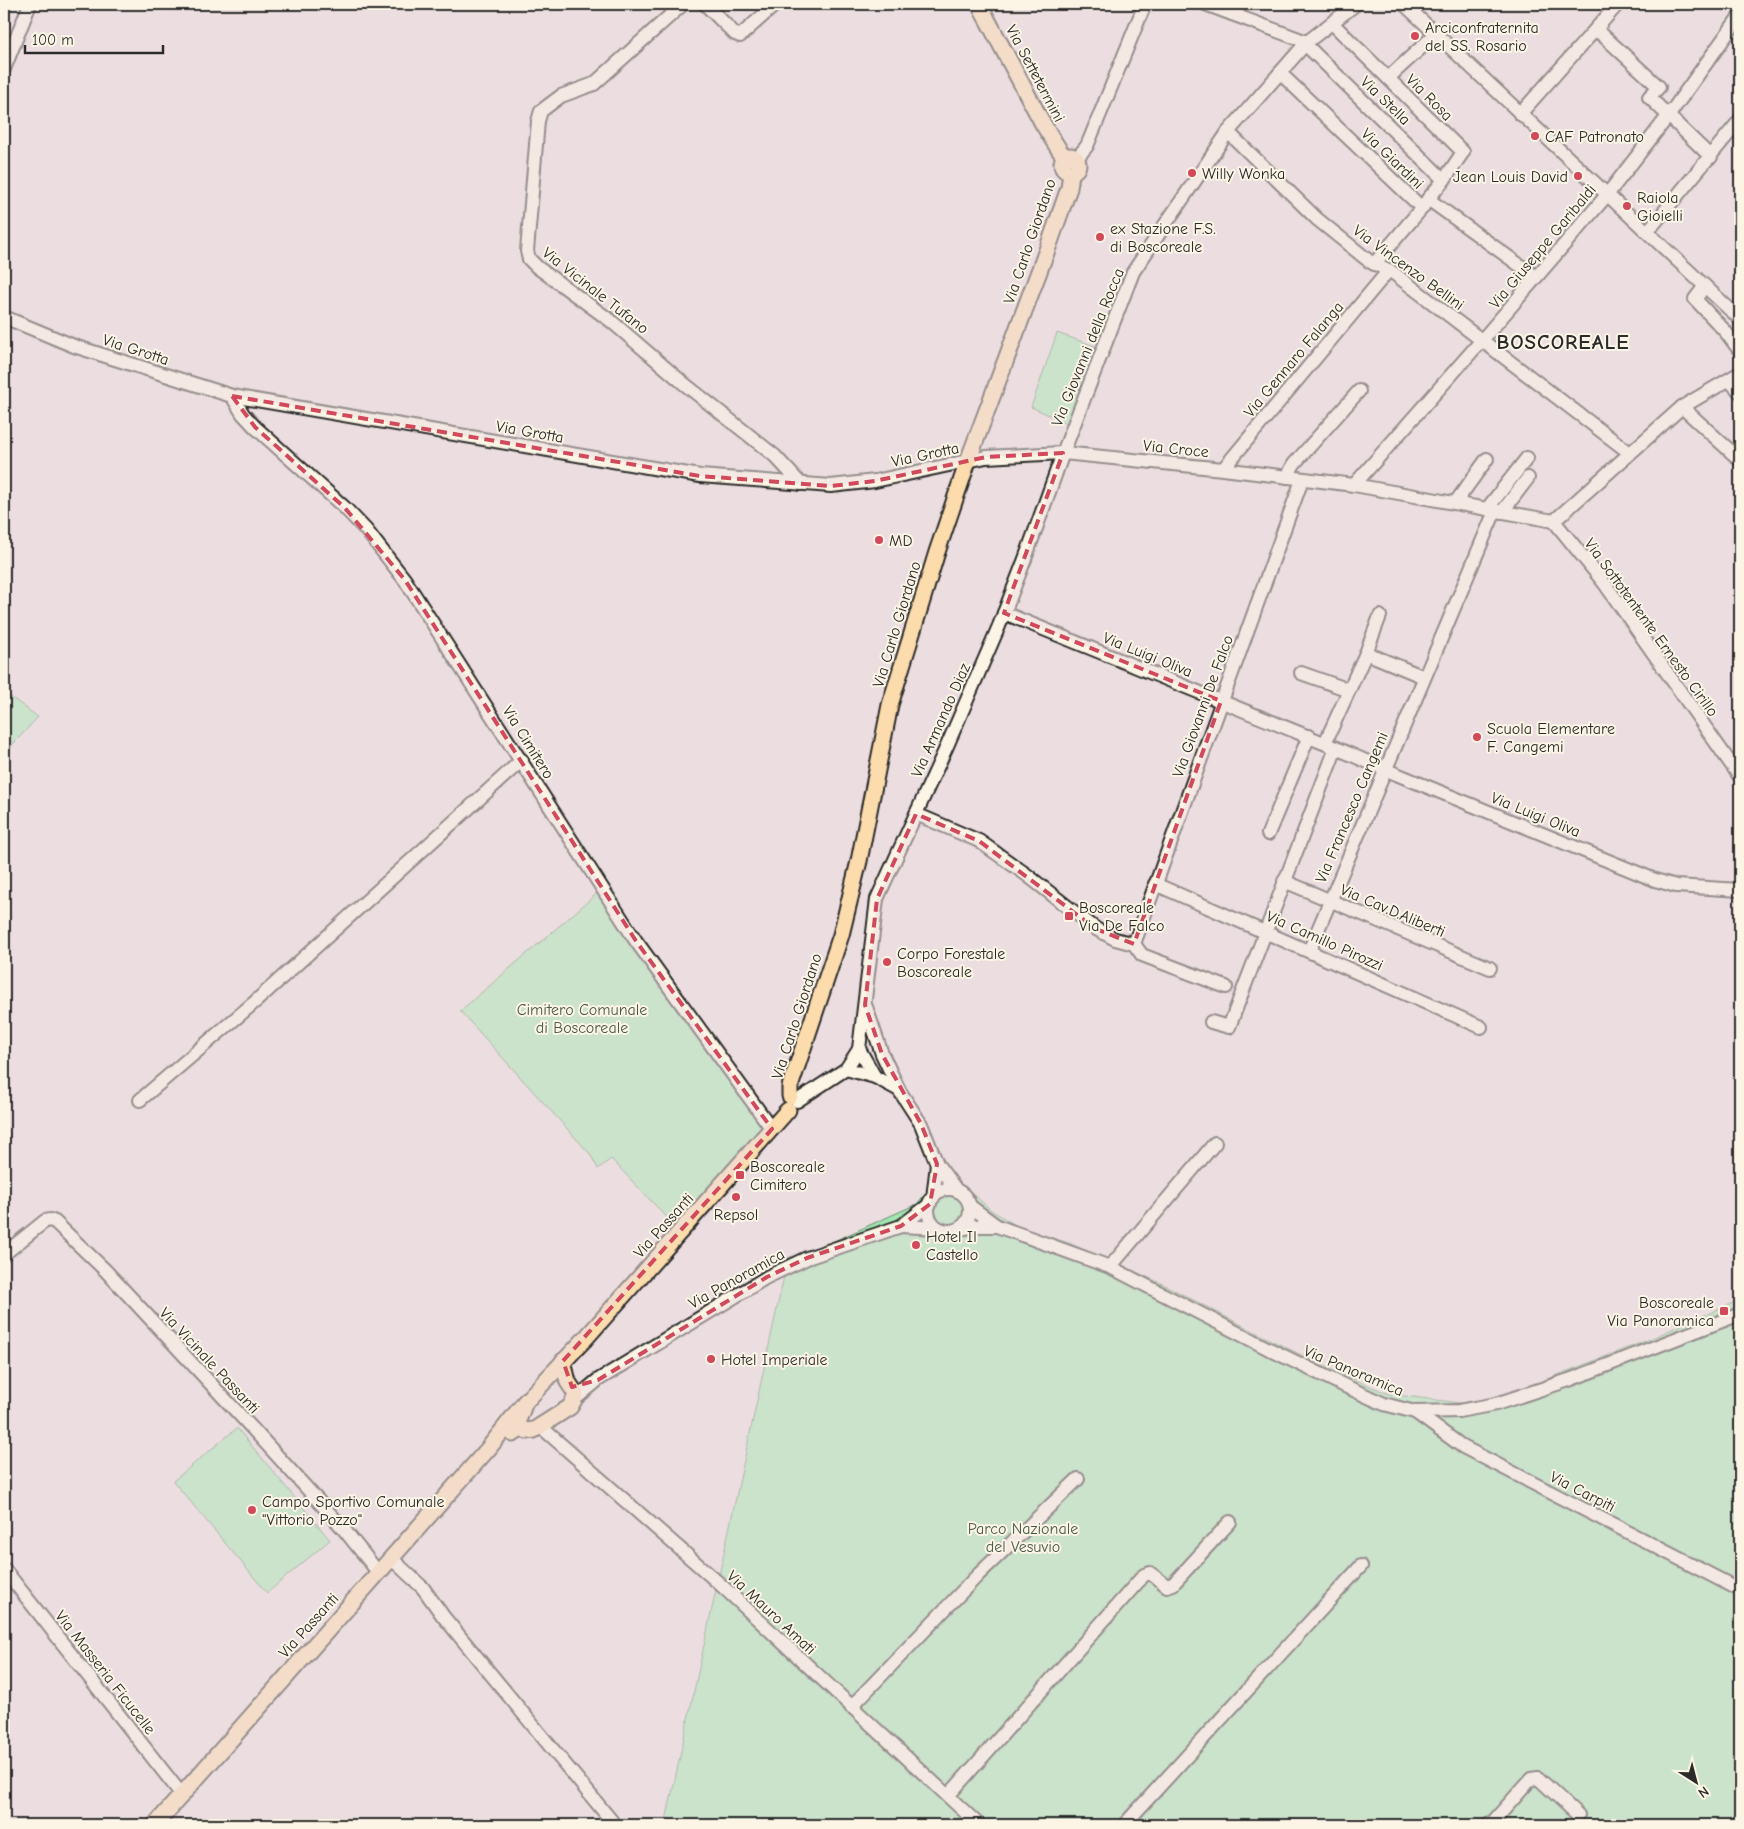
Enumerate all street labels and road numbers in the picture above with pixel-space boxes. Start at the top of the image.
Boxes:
street label: Via Settetermini [1002,22,1068,125]
street label: Via Rosa [1402,71,1456,125]
street label: Via Stella [1357,73,1414,129]
street label: Via Giardini [1357,125,1427,193]
street label: Via Carlo Giordano [1000,176,1060,306]
street label: Via Giuseppe Garibaldi [1486,181,1600,312]
street label: Via Vincenzo Bellini [1349,221,1467,314]
street label: Via Vicinale Tufano [539,244,652,338]
street label: Via Giovanni della Rocca [1048,266,1128,429]
street label: Via Gennaro Falanga [1240,298,1347,421]
street label: Via Grotta [100,331,171,369]
street label: Via Grotta [494,417,565,447]
street label: Via Croce [1142,437,1210,461]
street label: Via Grotta [890,439,961,471]
street label: Via Sottotentente Ernesto Cirillo [1581,535,1722,720]
street label: Via Carlo Giordano [869,559,925,690]
street label: Via Luigi Oliva [1100,629,1195,681]
street label: Via Giovanni De Falco [1169,633,1237,780]
street label: Via Armando Diaz [908,661,974,780]
street label: Via Cimitero [499,703,558,782]
street label: Via Francesco Cangemi [1312,729,1392,886]
street label: Via Luigi Oliva [1488,789,1583,841]
street label: Via Cav.D.Aliberti [1337,881,1448,941]
street label: Via Camillo Pirozzi [1263,907,1386,975]
street label: Via Carlo Giordano [768,951,826,1081]
street label: Via Passanti [630,1190,698,1262]
street label: Via Panoramica [685,1245,788,1313]
street label: Via Vicinale Passanti [155,1304,263,1417]
street label: Via Panoramica [1301,1342,1406,1400]
street label: Via Carpiti [1547,1468,1618,1516]
street label: Via Mauro Amati [723,1567,819,1658]
street label: Via Passanti [275,1590,343,1662]
street label: Via Masseria Ficucelle [51,1607,159,1738]

